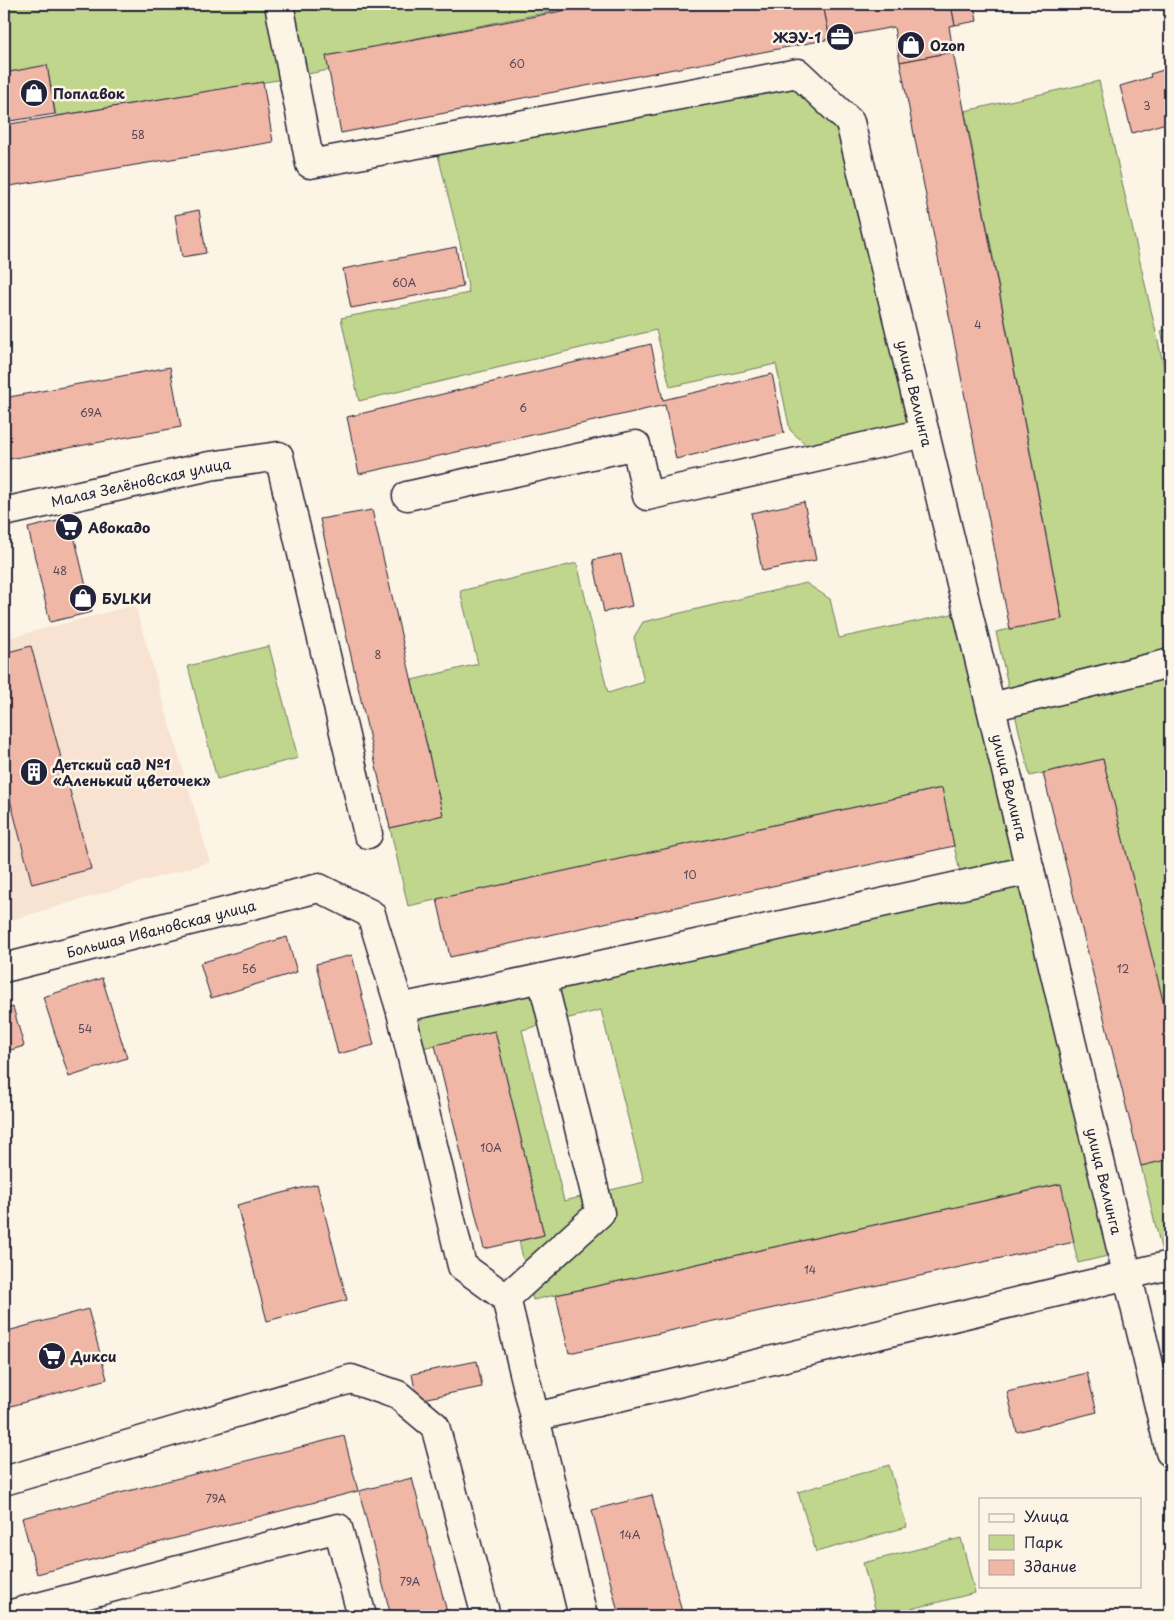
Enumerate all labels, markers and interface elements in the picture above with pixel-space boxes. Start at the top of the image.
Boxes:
office icon: ЖЭУ-1 [825,22,855,52]
place label: ЖЭУ-1 [772,27,821,48]
shop icon: Ozon [896,30,926,60]
place label: Ozon [930,35,965,56]
house number: 60 [509,55,525,72]
shop icon: Поплавок [19,78,49,108]
place label: Поплавок [53,83,125,104]
house number: 3 [1143,97,1151,114]
house number: 58 [131,126,145,143]
house number: 60А [392,274,417,291]
house number: 4 [974,316,982,333]
street label: улица Веллинга [892,338,938,449]
house number: 6 [519,399,527,416]
house number: 69А [80,404,103,421]
street label: Малая Зелёновская улица [49,453,232,512]
supermarket icon: Авокадо [54,512,84,542]
place label: Авокадо [87,517,150,538]
house number: 48 [53,562,67,579]
shop icon: БУLКИ [68,583,98,613]
place label: БУLКИ [102,588,151,609]
house number: 8 [375,646,382,663]
street label: улица Веллинга [987,732,1033,843]
place label: Детский сад №1 «Аленький цветочек» [52,754,211,791]
building icon: Детский сад №1 «Аленький цветочек» [19,757,49,787]
house number: 10 [684,866,696,883]
street label: Большая Ивановская улица [64,894,258,962]
house number: 56 [242,960,257,977]
house number: 12 [1117,960,1130,977]
house number: 54 [78,1020,92,1037]
street label: улица Веллинга [1082,1125,1128,1237]
house number: 10А [480,1139,502,1156]
house number: 14 [804,1261,816,1278]
supermarket icon: Дикси [37,1341,67,1371]
place label: Дикси [70,1346,116,1367]
house number: 79А [206,1490,227,1507]
legend [979,1498,1142,1588]
text: Улица [1024,1504,1069,1527]
house number: 14А [620,1526,641,1543]
text: Парк [1024,1530,1063,1553]
text: Здание [1024,1554,1077,1577]
house number: 79А [400,1573,421,1590]

